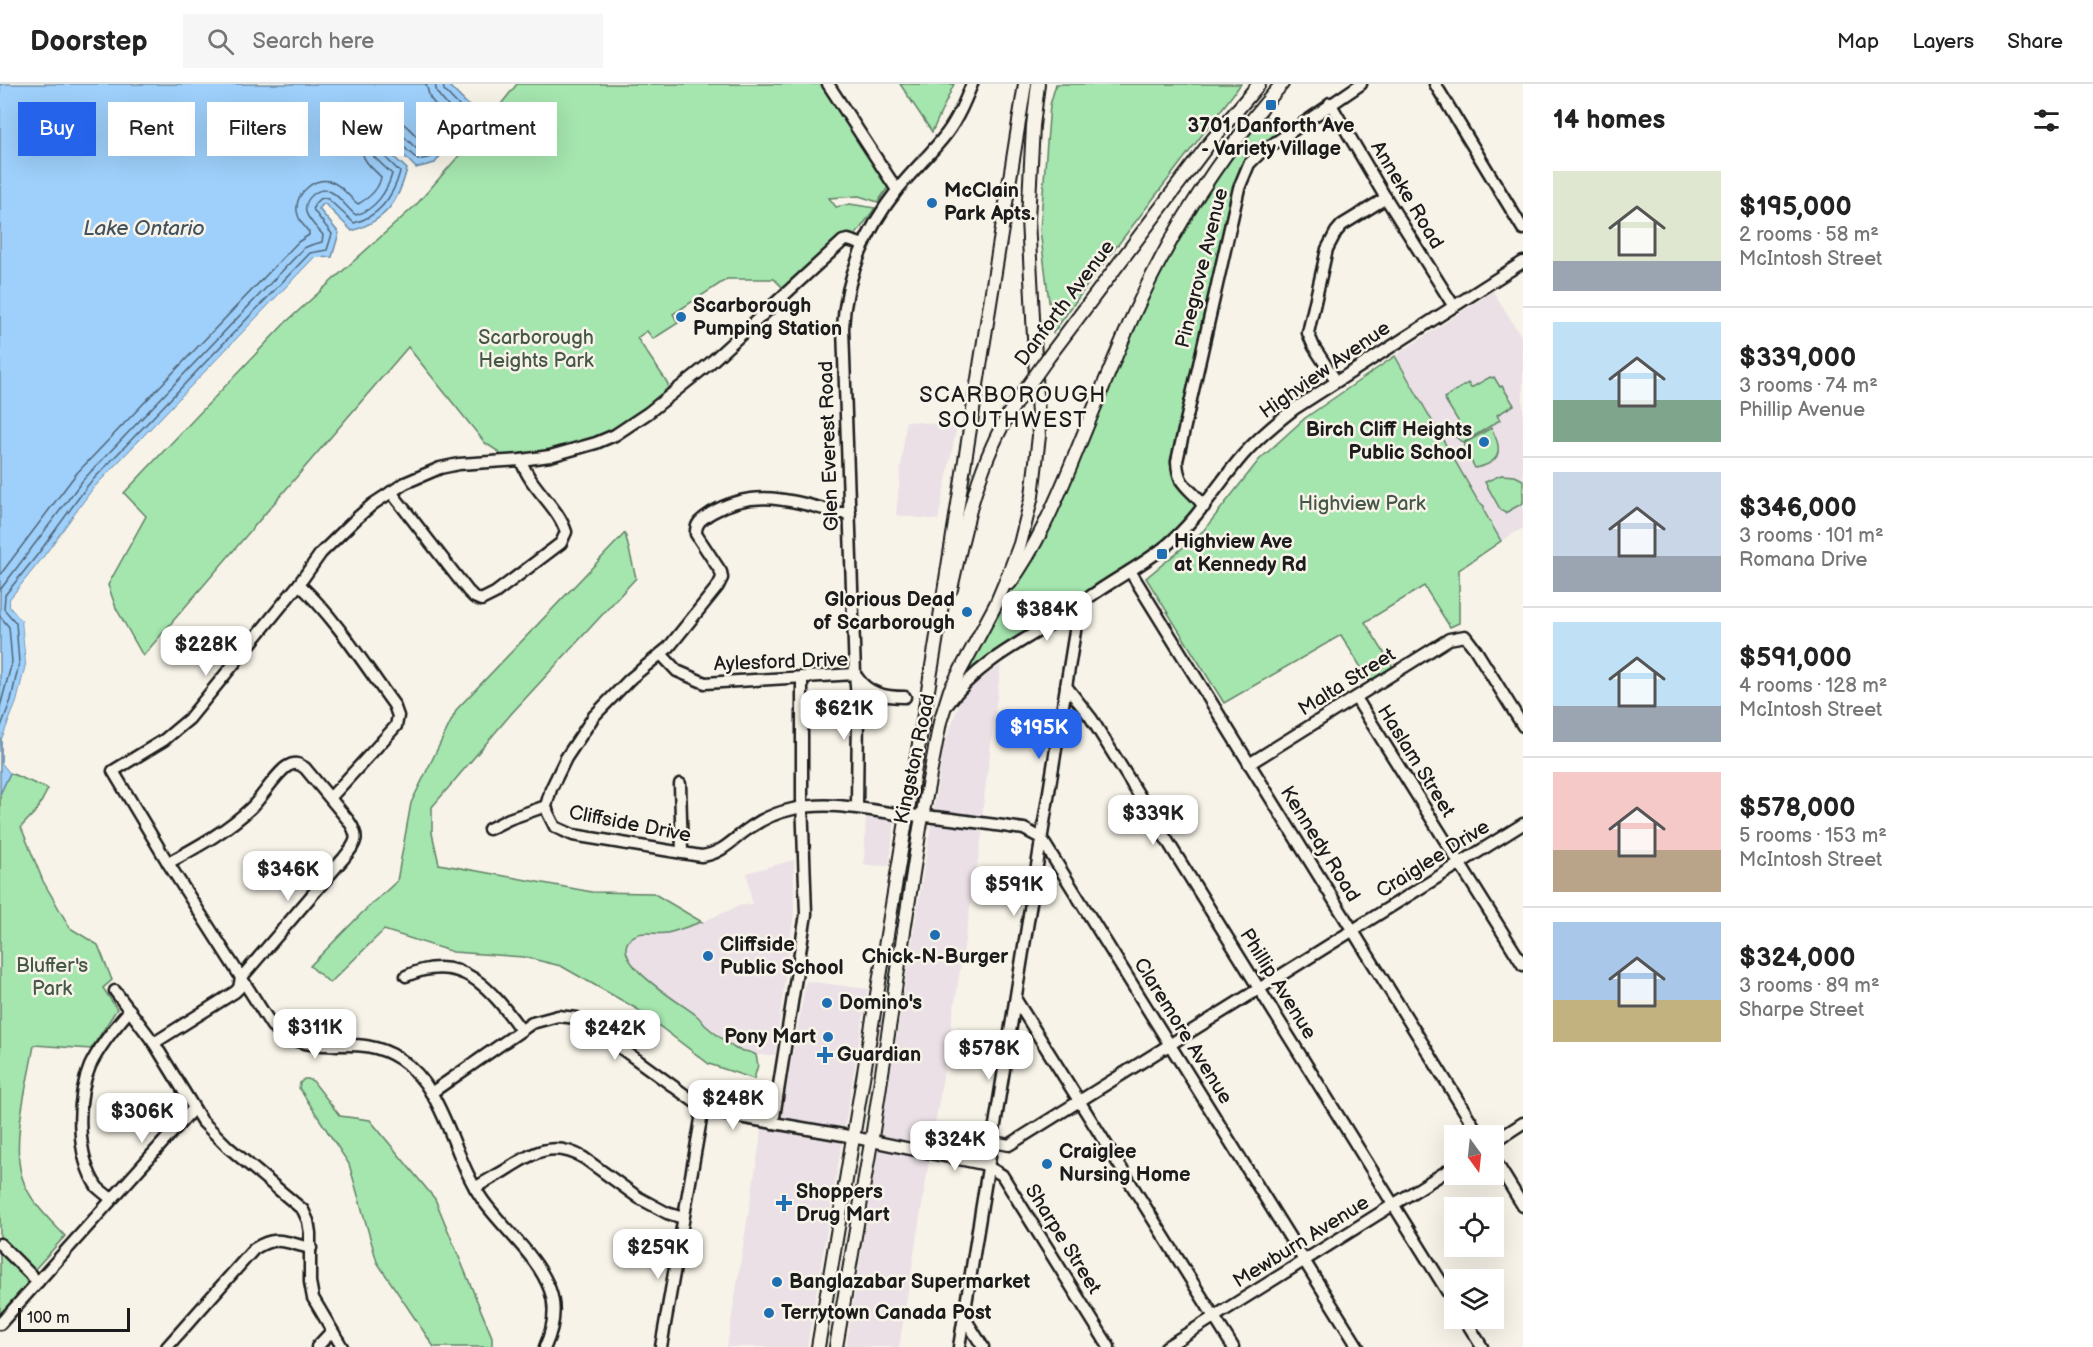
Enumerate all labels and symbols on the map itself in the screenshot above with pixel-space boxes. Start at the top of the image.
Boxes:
marker: 3701 Danforth Ave - Variety Village [1264,98,1278,112]
place label: 3701 Danforth Ave - Variety Village [1187,114,1355,161]
street label: Anneke Road [1365,137,1449,253]
place label: McClain Park Apts. [944,179,1035,226]
street label: Pinegrove Avenue [1171,186,1233,350]
marker: McClain Park Apts. [925,196,939,210]
water label: Lake Ontario [83,216,205,241]
street label: Danforth Avenue [1010,235,1120,371]
place label: Scarborough Pumping Station [693,294,842,341]
marker: Scarborough Pumping Station [674,310,688,324]
street label: Highview Avenue [1255,316,1395,424]
park label: Scarborough Heights Park [478,326,594,373]
street label: Glen Everest Road [814,360,844,532]
district label: SCARBOROUGH SOUTHWEST [919,382,1107,434]
place label: Birch Cliff Heights Public School [1306,418,1472,465]
marker: Birch Cliff Heights Public School [1477,435,1491,449]
park label: Highview Park [1299,492,1426,516]
place label: Highview Ave at Kennedy Rd [1174,530,1307,577]
marker: Highview Ave at Kennedy Rd [1155,547,1169,561]
place label: Glorious Dead of Scarborough [813,588,955,635]
pin: $384K [1005,591,1089,642]
marker: Glorious Dead of Scarborough [960,605,974,619]
pin: $228K [164,626,248,677]
street label: Malta Street [1294,643,1400,721]
street label: Aylesford Drive [713,648,849,676]
pin: $621K [802,690,886,741]
street label: Kingston Road [890,692,940,826]
street label: Haslam Street [1372,700,1460,822]
pin: $195K [997,709,1081,760]
street label: Kennedy Road [1275,782,1365,906]
pin: $339K [1111,795,1195,846]
street label: Cliffside Drive [567,800,693,848]
street label: Craiglee Drive [1372,815,1494,903]
pin: $346K [246,851,330,902]
pin: $591K [972,866,1056,917]
street label: Phillip Avenue [1234,924,1322,1044]
marker: Chick-N-Burger [928,928,942,942]
place label: Cliffside Public School [720,933,844,980]
place label: Chick-N-Burger [862,945,1009,969]
marker: Cliffside Public School [701,949,715,963]
park label: Bluffer's Park [16,954,88,1001]
street label: Claremore Avenue [1128,954,1238,1109]
place label: Domino's [839,991,922,1015]
marker: Domino's [820,996,834,1010]
pin: $311K [273,1009,357,1060]
pin: $242K [573,1010,657,1061]
place label: Pony Mart [724,1025,816,1049]
marker: Pony Mart [821,1030,835,1044]
pin: $578K [947,1030,1031,1081]
place label: Guardian [837,1043,921,1067]
marker: Guardian [818,1048,832,1062]
pin: $248K [691,1080,775,1131]
pin: $306K [100,1093,184,1144]
pin: $324K [913,1121,997,1172]
north arrow [1444,1125,1504,1185]
place label: Craiglee Nursing Home [1059,1140,1191,1187]
marker: Craiglee Nursing Home [1040,1157,1054,1171]
place label: Shoppers Drug Mart [796,1180,890,1227]
street label: Sharpe Street [1020,1180,1106,1298]
street label: Mewburn Avenue [1229,1190,1374,1293]
marker: Shoppers Drug Mart [777,1196,791,1210]
pin: $259K [616,1229,700,1280]
place label: Banglazabar Supermarket [789,1270,1030,1294]
marker: Banglazabar Supermarket [770,1275,784,1289]
place label: Terrytown Canada Post [781,1301,992,1325]
scale bar [18,1305,130,1332]
marker: Terrytown Canada Post [762,1306,776,1320]

